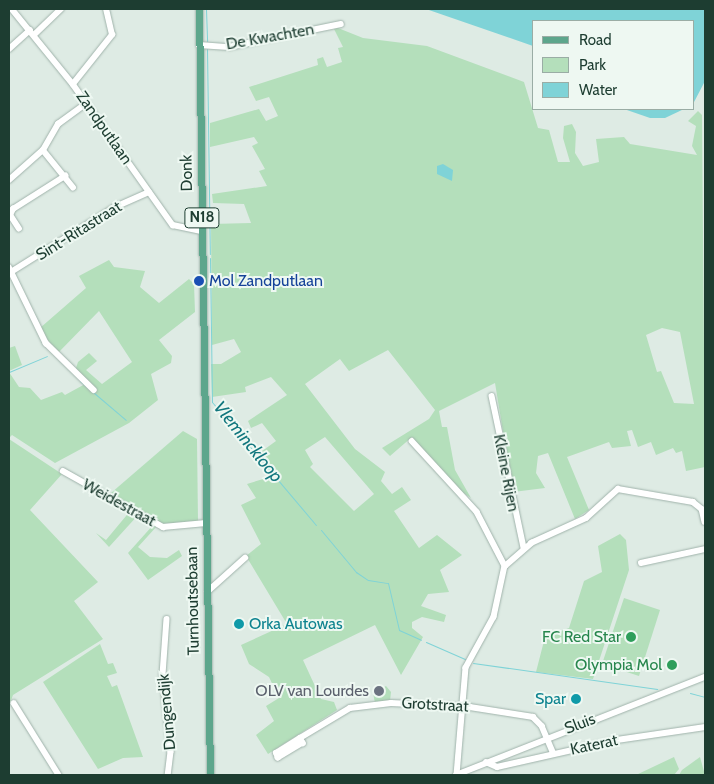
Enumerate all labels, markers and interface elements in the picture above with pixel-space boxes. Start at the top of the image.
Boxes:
street label: De Kwachten [224,20,316,54]
legend [532,20,694,110]
text: Road [579,31,612,49]
text: Park [579,56,606,74]
text: Water [579,81,617,99]
street label: Zandputlaan [72,88,136,168]
street label: Donk [177,155,197,191]
street label: Sint-Ritastraat [33,197,125,265]
road number: N18 [183,206,221,230]
place label: Mol Zandputlaan [209,271,323,291]
marker: Mol Zandputlaan [193,275,205,287]
water label: Vleminckloop [209,397,287,487]
street label: Kleine Rijen [489,433,523,513]
street label: Weidestraat [79,475,159,531]
street label: Turnhoutsebaan [182,546,204,656]
place label: Orka Autowas [249,614,343,634]
marker: Orka Autowas [233,618,245,630]
place label: FC Red Star [542,627,621,647]
marker: FC Red Star [625,631,637,643]
place label: Olympia Mol [575,655,662,675]
marker: Olympia Mol [666,659,678,671]
street label: Dungendijk [154,673,180,751]
place label: OLV van Lourdes [255,681,369,701]
marker: OLV van Lourdes [373,685,385,697]
place label: Spar [535,689,566,709]
marker: Spar [570,693,582,705]
street label: Grotstraat [401,694,469,716]
street label: Sluis [562,709,598,739]
street label: Katerat [569,731,619,759]

